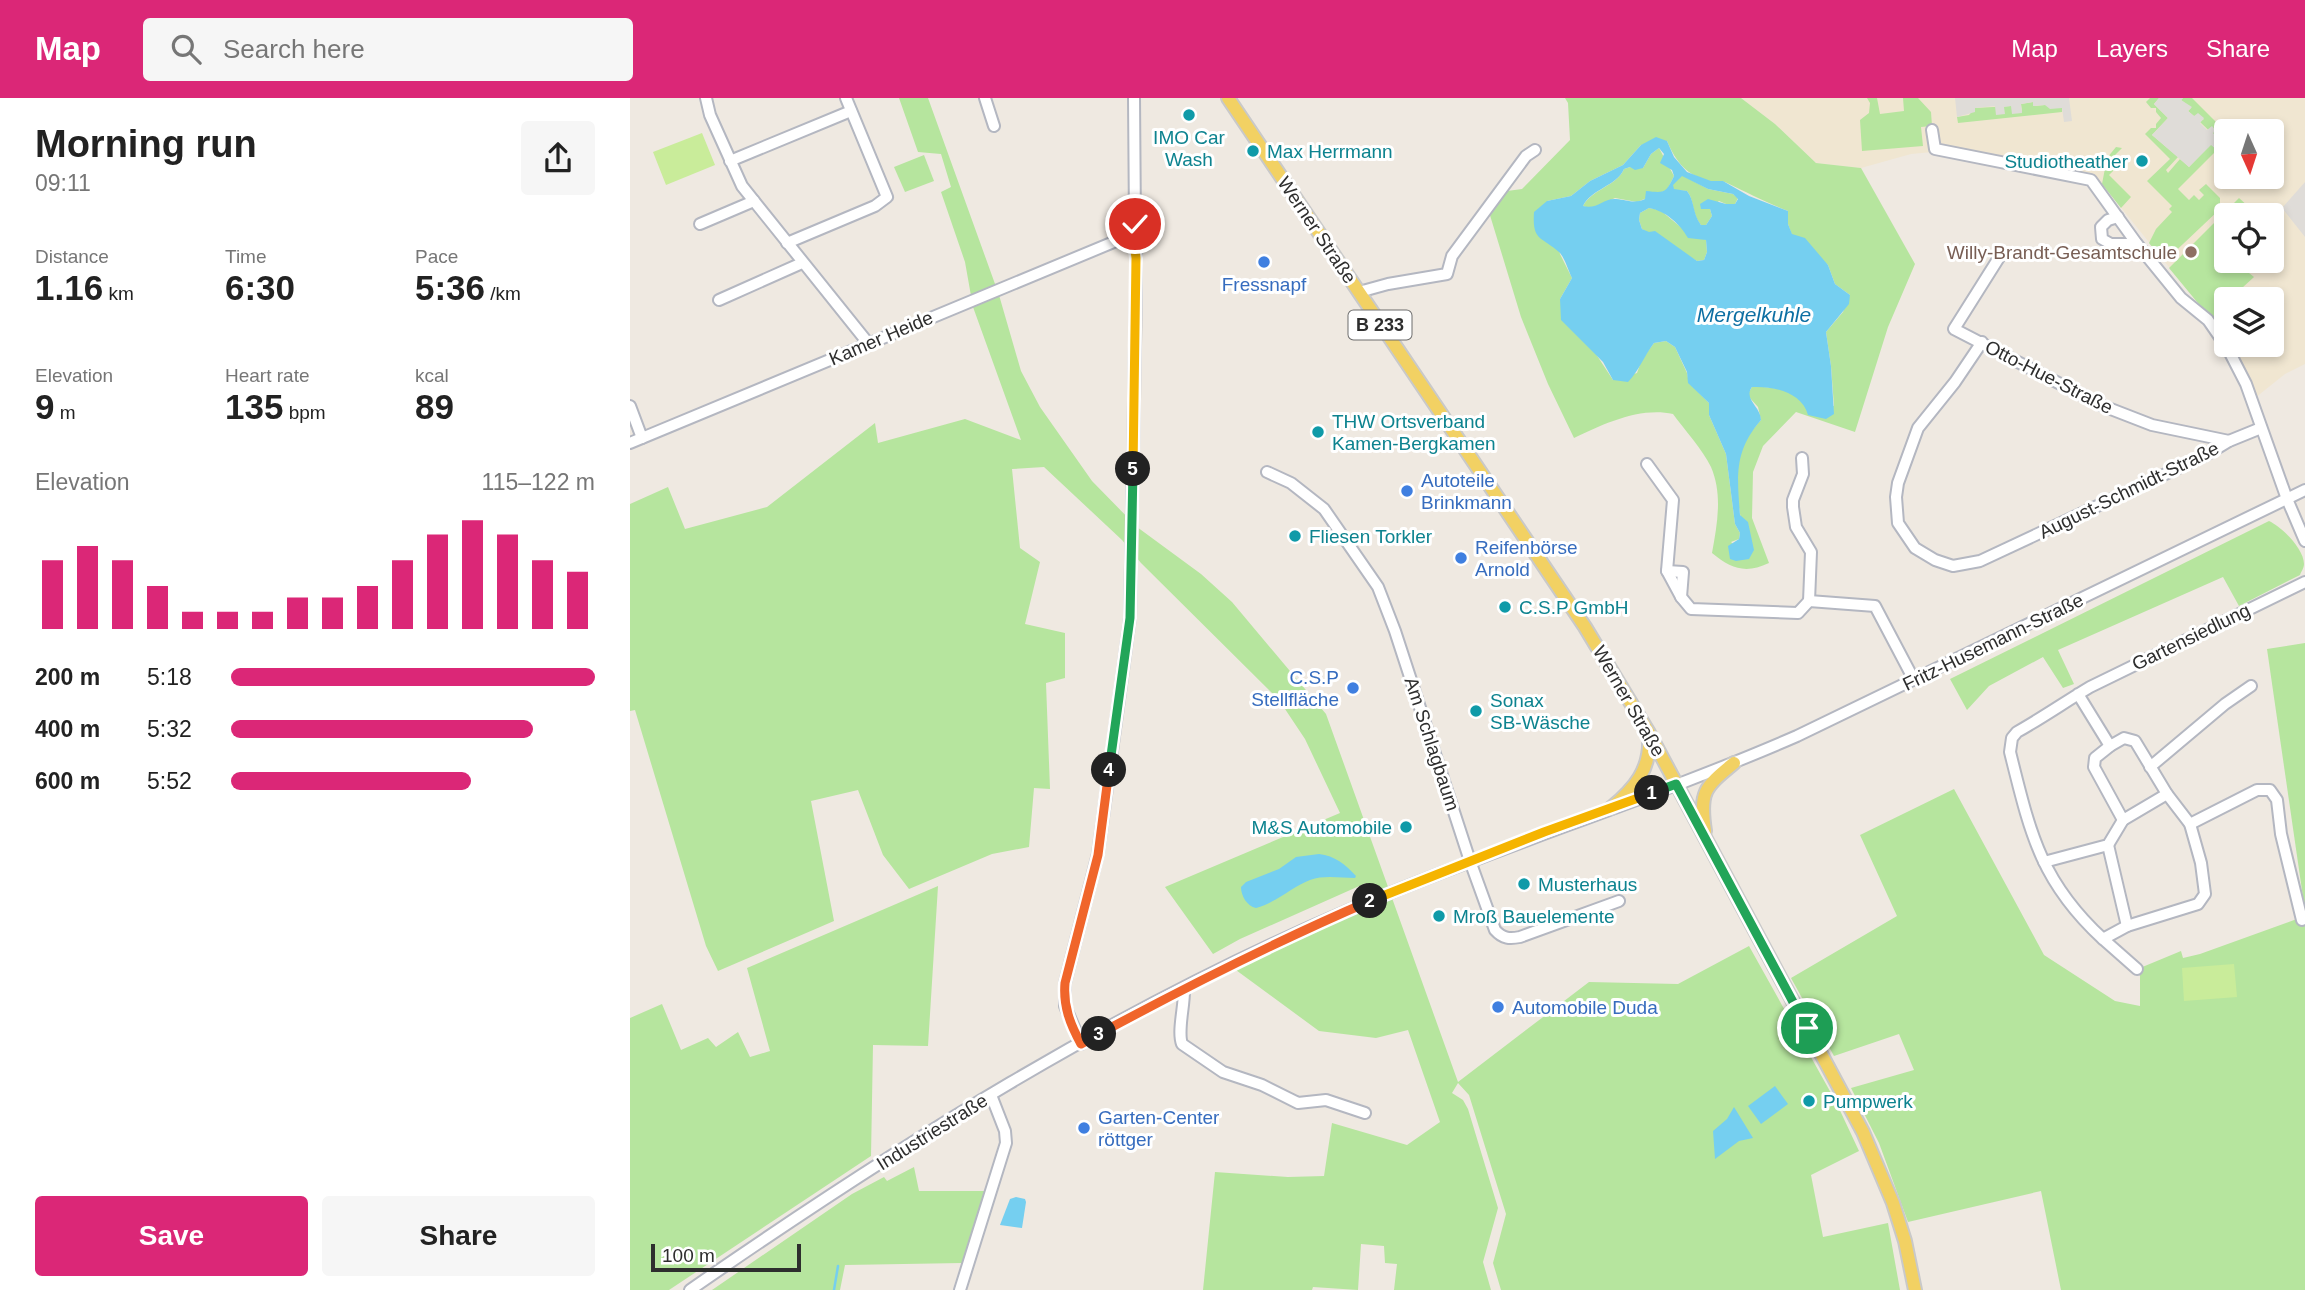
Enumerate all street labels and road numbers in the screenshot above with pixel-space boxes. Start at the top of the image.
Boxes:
street label: Werner Straße [1274,173,1360,287]
street label: Kamer Heide [826,307,936,369]
road number: B 233 [1348,310,1412,340]
street label: Otto-Hue-Straße [1982,336,2116,418]
street label: August-Schmidt-Straße [2036,437,2222,543]
street label: Fritz-Husemann-Straße [1899,589,2087,695]
street label: Gartensiedlung [2128,599,2254,675]
street label: Werner Straße [1589,642,1669,760]
street label: Am Schlagbaum [1400,674,1464,814]
street label: Industriestraße [873,1090,991,1174]

